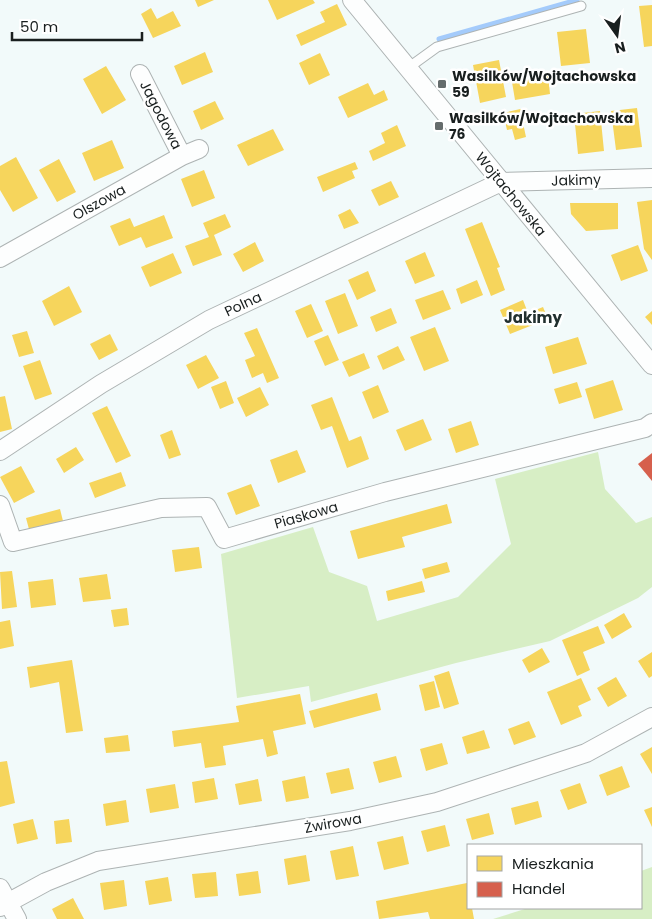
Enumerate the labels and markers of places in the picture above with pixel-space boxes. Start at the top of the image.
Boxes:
place label: Wasilków/Wojtachowska 59 [452,66,636,102]
marker: Wasilków/Wojtachowska 59 [436,78,448,90]
place label: Wasilków/Wojtachowska 76 [449,108,633,144]
marker: Wasilków/Wojtachowska 76 [433,120,445,132]

